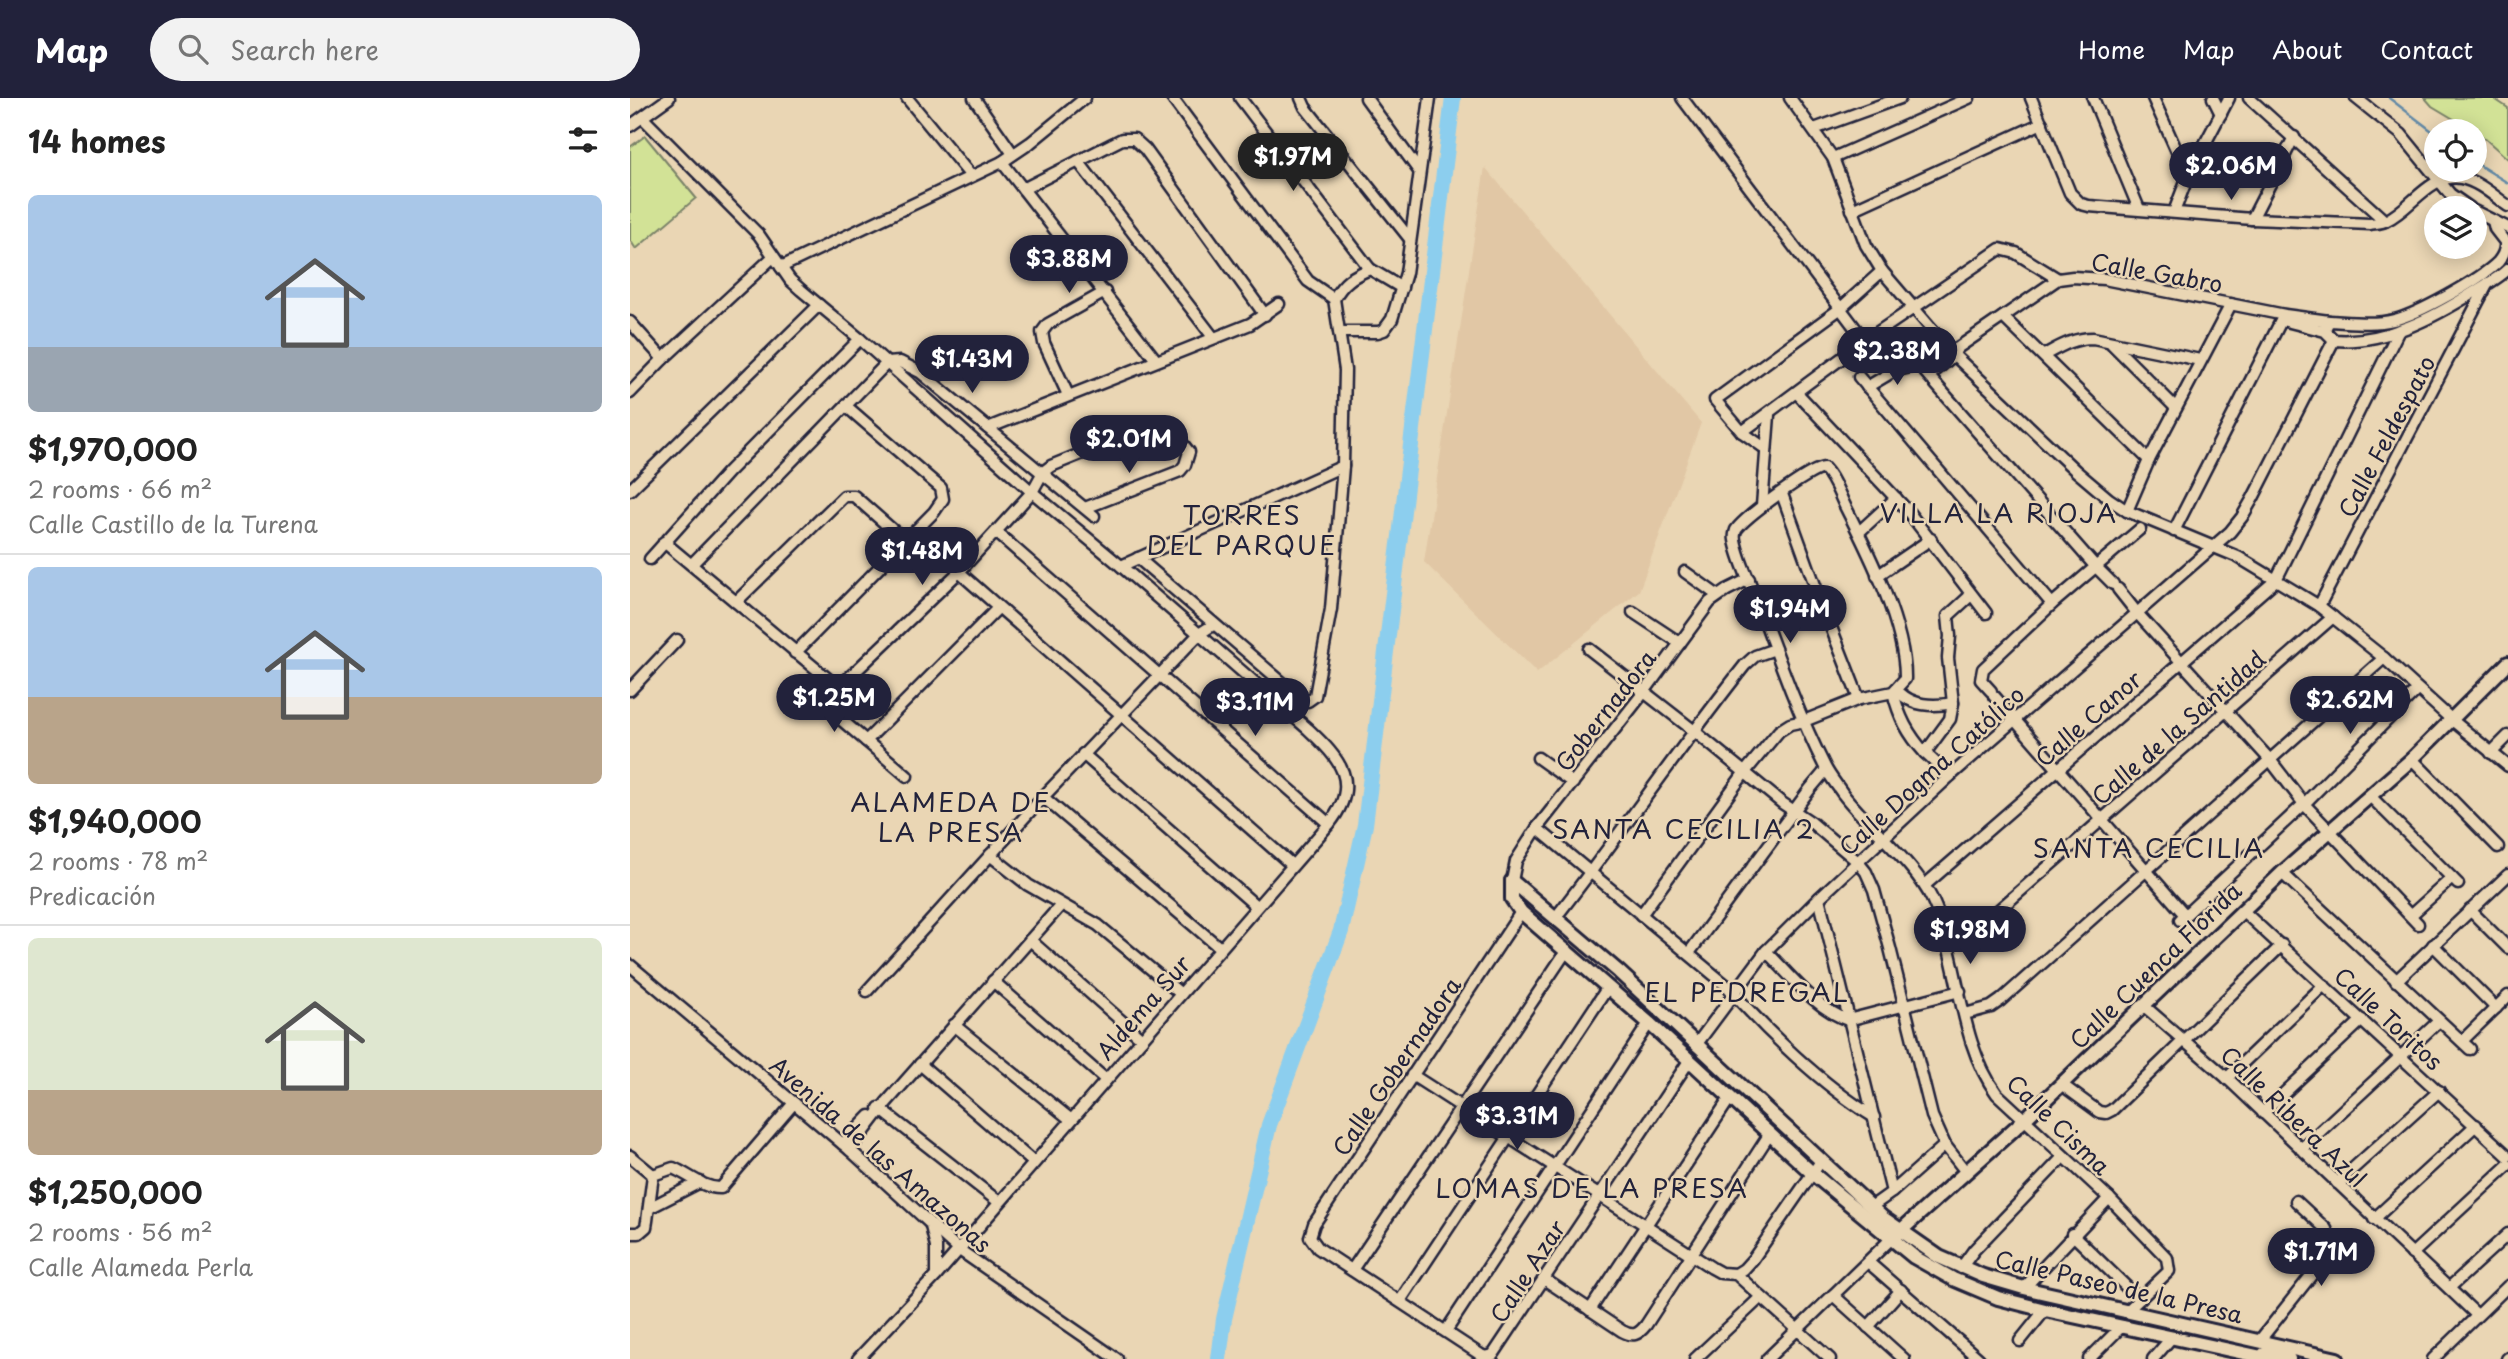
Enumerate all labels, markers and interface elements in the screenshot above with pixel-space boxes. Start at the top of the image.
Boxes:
search box [150,18,640,81]
text: Map [35,24,108,74]
icon: search [174,30,212,68]
text: Search here [230,30,379,69]
text: Home [2078,31,2145,67]
text: Map [2183,31,2234,67]
text: About [2272,31,2342,67]
text: Contact [2380,31,2473,67]
text: 14 homes [28,118,166,163]
map controls [2424,119,2487,259]
button: locate [2424,119,2487,182]
icon: filters [564,121,602,159]
pin: $1.97M [1236,134,1350,193]
text: $1.97M [1254,138,1332,173]
pin: $2.06M [2174,142,2288,202]
text: $2.06M [2185,147,2277,182]
button: layers [2424,196,2487,259]
pin: $3.88M [1012,236,1126,295]
icon: home [252,240,378,366]
text: $3.88M [1026,240,1112,275]
street label: Calle Gabro [2089,243,2225,301]
pin: $2.38M [1840,328,1954,387]
text: $2.38M [1853,332,1941,367]
pin: $1.43M [915,336,1029,395]
text: $1.43M [931,340,1013,375]
street label: Calle Feldespato [2329,349,2443,523]
pin: $2.01M [1072,416,1186,475]
text: $2.01M [1086,420,1172,455]
text: $1,970,000 [28,426,198,471]
text: 2 rooms · 66 m² [28,471,212,506]
district label: VILLA LA RIOJA [1880,493,2118,532]
district label: TORRES DEL PARQUE [1147,495,1337,564]
text: Calle Castillo de la Turena [28,506,318,541]
pin: $1.48M [865,528,979,587]
text: $1.48M [881,532,963,567]
pin: $1.94M [1733,586,1847,645]
text: $1.94M [1750,590,1830,625]
icon: home [252,612,378,738]
street label: Calle de la Santidad [2083,641,2273,813]
street label: Gobernadora [1546,642,1664,778]
street label: Calle Canor [2027,661,2149,774]
pin: $1.25M [777,674,891,734]
pin: $2.62M [2293,676,2407,736]
street label: Calle Dogma Católico [1830,677,2032,863]
pin: $3.11M [1198,678,1312,738]
text: $1.25M [792,679,876,714]
text: $2.62M [2306,681,2394,716]
text: $3.11M [1216,683,1294,718]
district label: ALAMEDA DE LA PRESA [851,782,1051,851]
text: $1,940,000 [28,798,202,843]
district label: SANTA CECILIA 2 [1552,809,1816,848]
district label: SANTA CECILIA [2033,828,2265,867]
text: 2 rooms · 78 m² [28,843,208,878]
street label: Calle Cuenca Florida [2061,873,2249,1057]
text: Predicación [28,878,156,913]
pin: $1.98M [1913,906,2027,966]
text: $1.98M [1930,911,2010,946]
street label: Aldema Sur [1088,947,1199,1067]
street label: Calle Toritos [2327,958,2451,1078]
street label: Calle Gobernadora [1323,970,1469,1162]
district label: EL PEDREGAL [1644,972,1850,1011]
icon: home [252,983,378,1109]
street label: Calle Ribera Azul [2213,1037,2375,1195]
street label: Avenida de las Amazonas [762,1048,1000,1260]
street label: Calle Cisma [1999,1065,2119,1183]
pin: $3.31M [1460,1093,1574,1152]
text: $3.31M [1475,1097,1559,1132]
district label: LOMAS DE LA PRESA [1435,1168,1749,1207]
text: $1,250,000 [28,1169,203,1214]
street label: Calle Azar [1481,1212,1574,1329]
text: 2 rooms · 56 m² [28,1214,213,1249]
pin: $1.71M [2264,1228,2378,1288]
text: $1.71M [2284,1233,2358,1268]
street label: Calle Paseo de la Presa [1992,1240,2247,1332]
text: Calle Alameda Perla [28,1249,253,1284]

